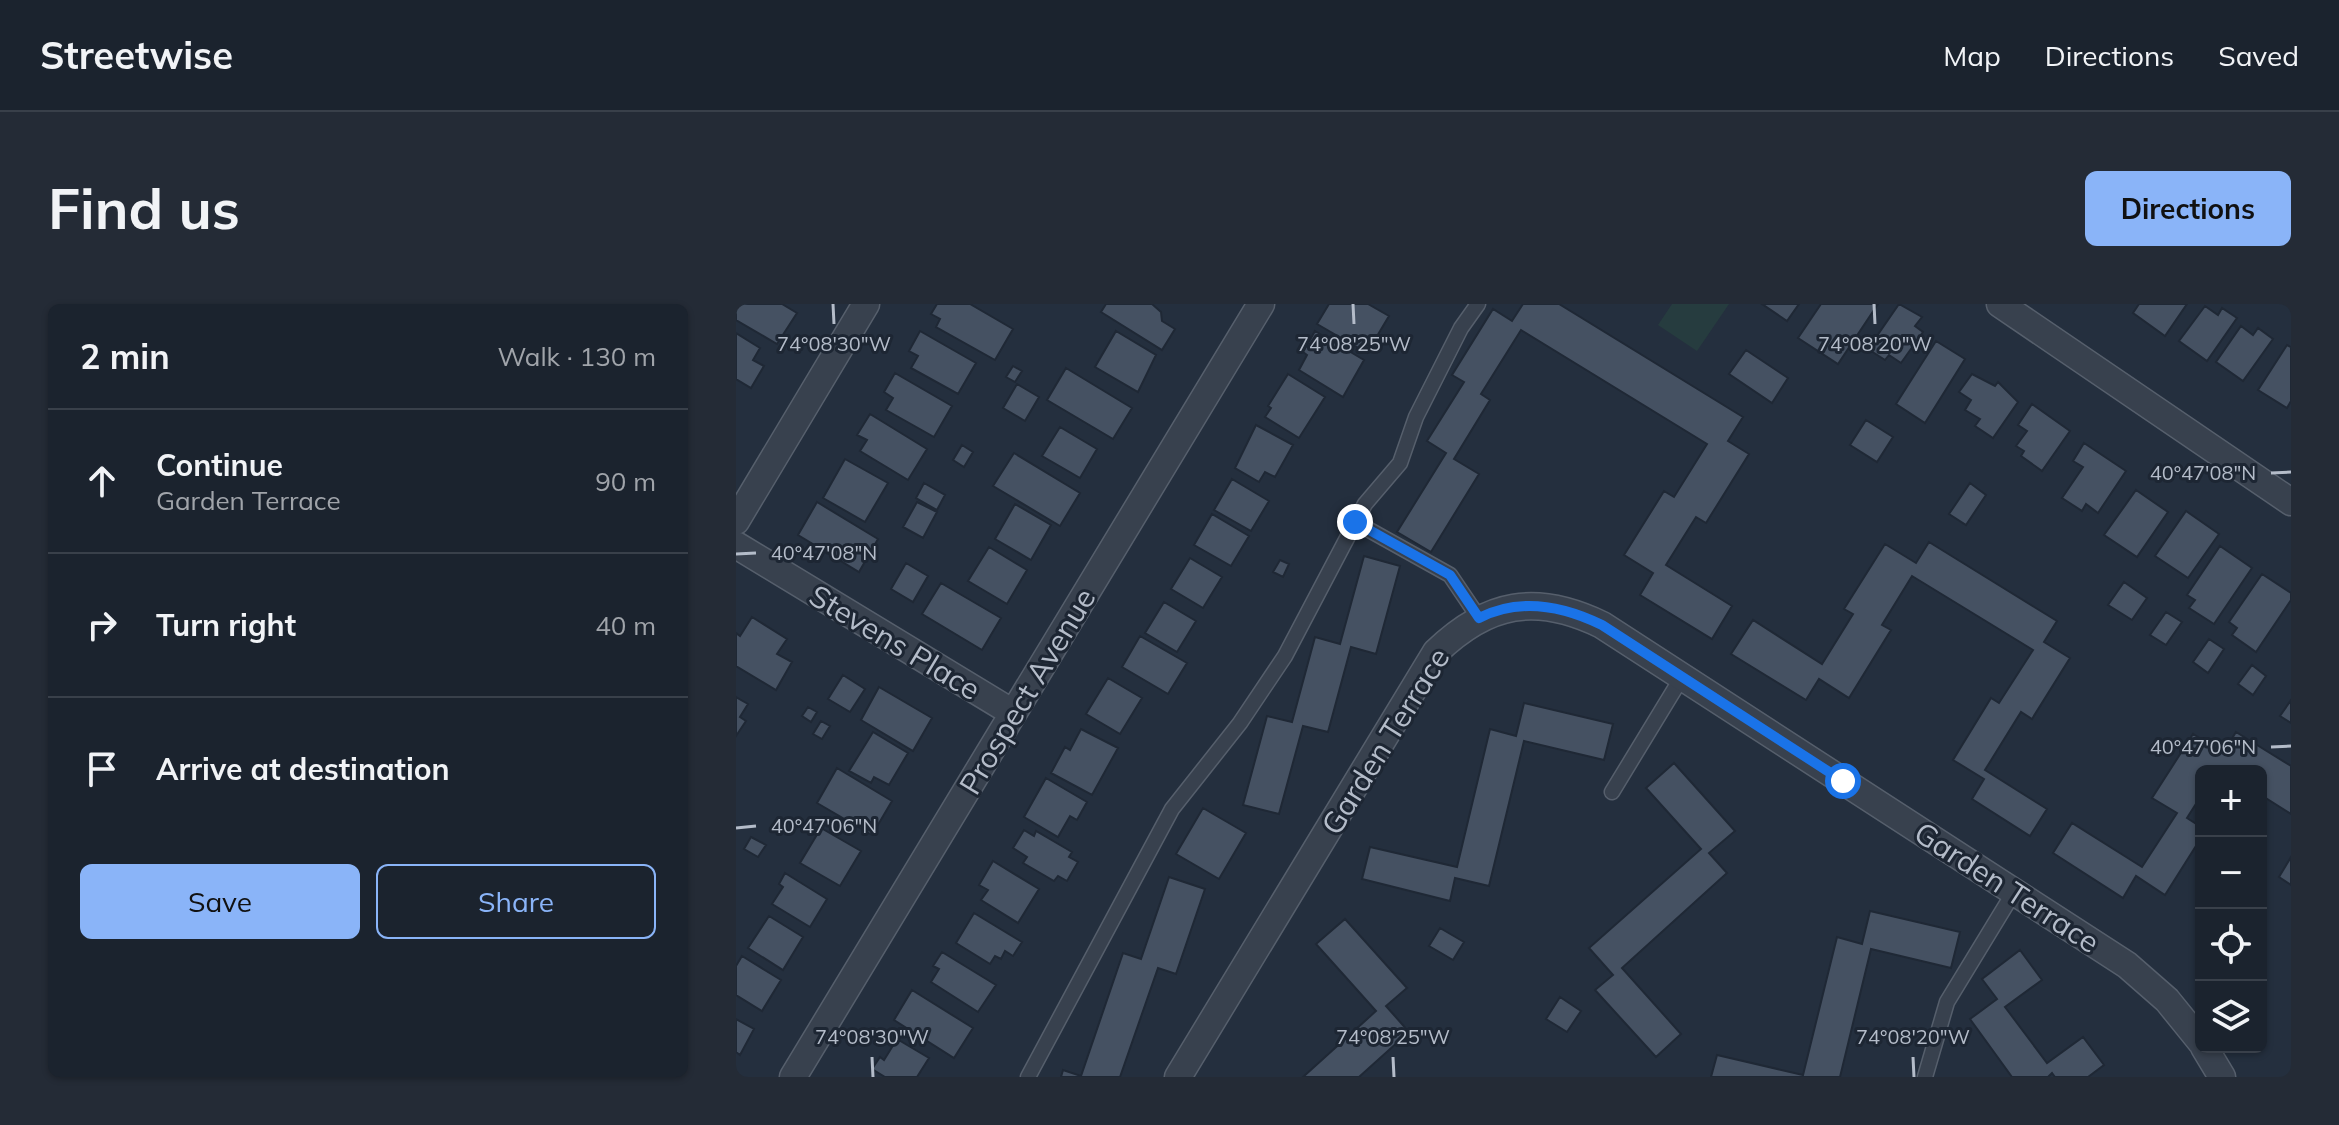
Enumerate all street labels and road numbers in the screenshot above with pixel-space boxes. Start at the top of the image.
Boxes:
street label: Stevens Place [803,576,987,708]
street label: Prospect Avenue [950,581,1104,801]
street label: Garden Terrace [1312,641,1458,841]
street label: Garden Terrace [1907,813,2107,961]

